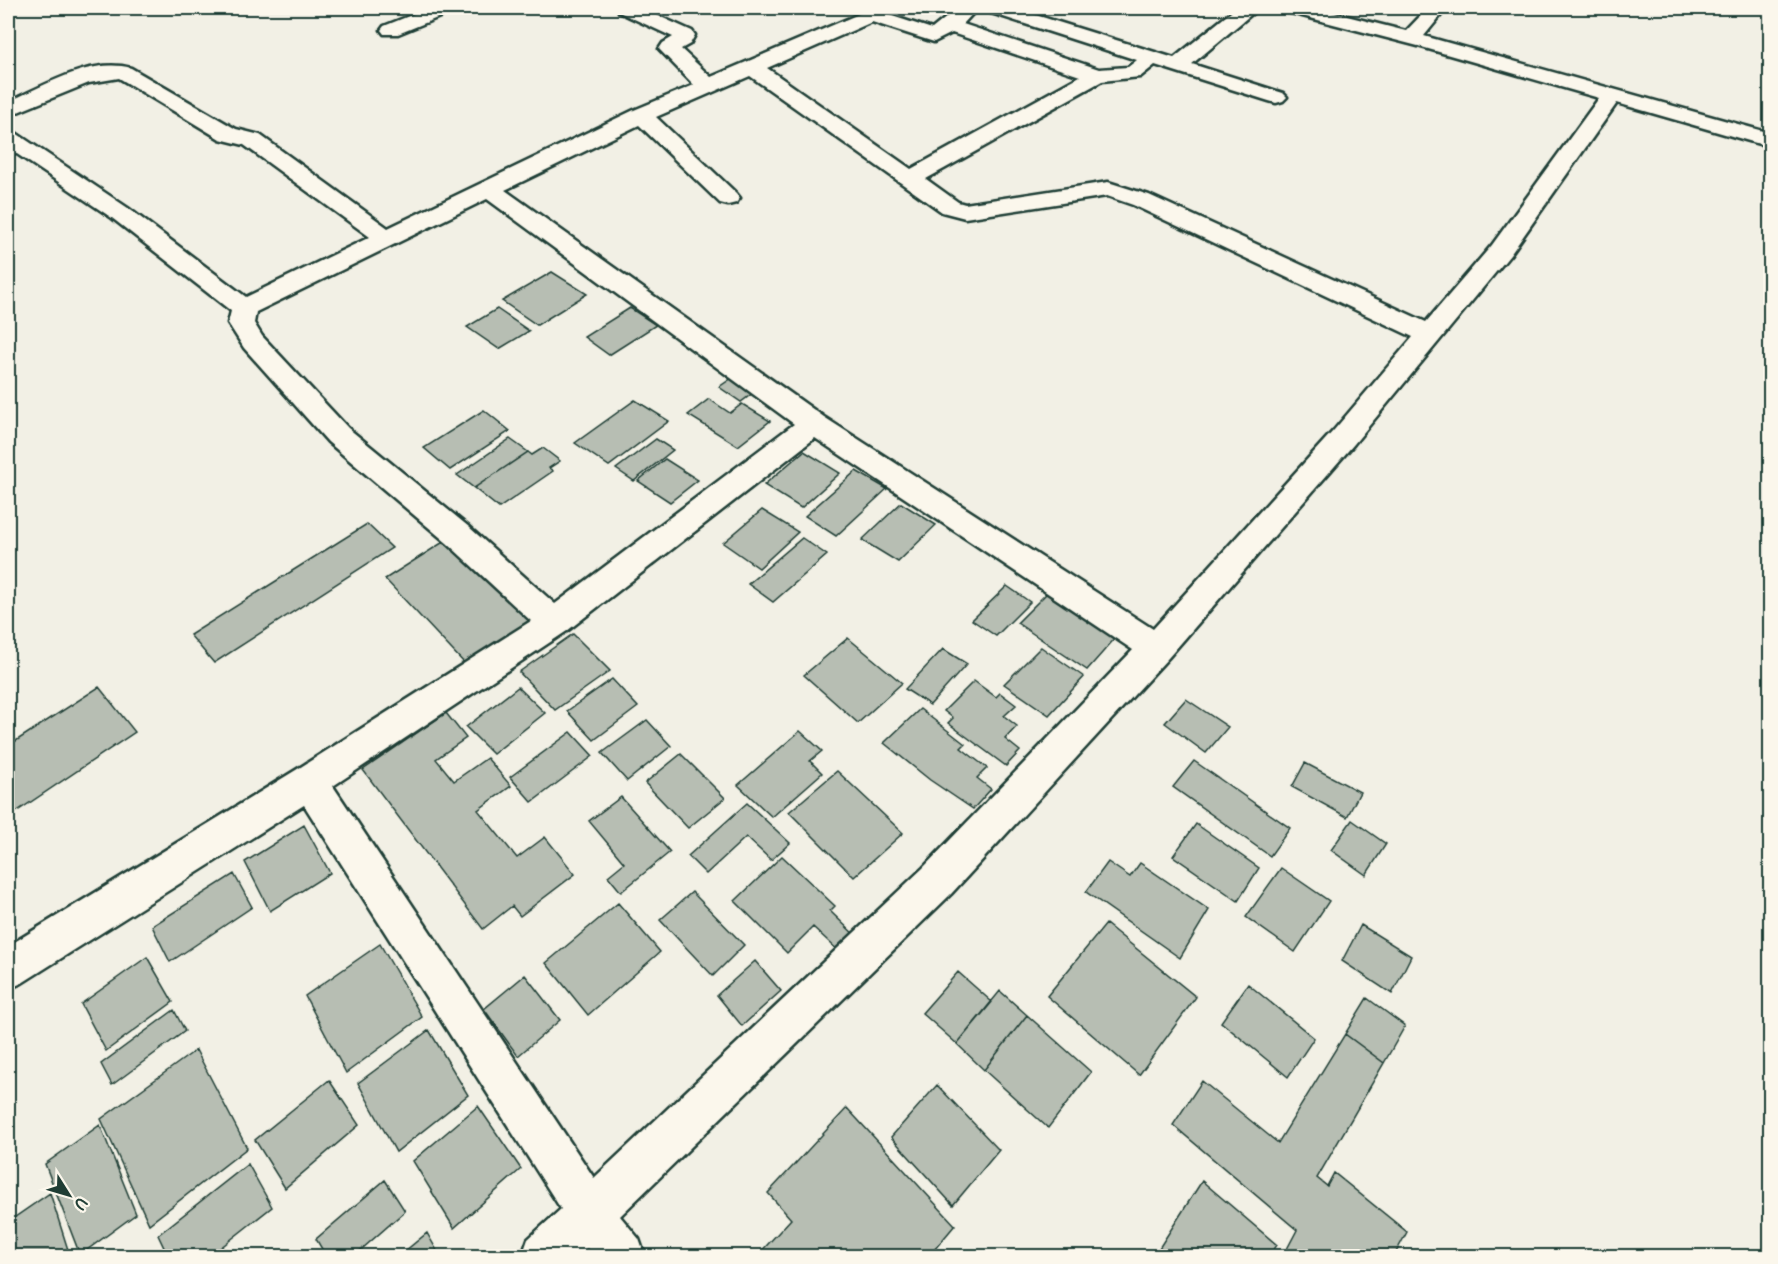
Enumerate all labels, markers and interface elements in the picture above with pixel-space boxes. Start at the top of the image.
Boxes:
north arrow [39,1165,99,1225]
text: U [69,1193,91,1214]

